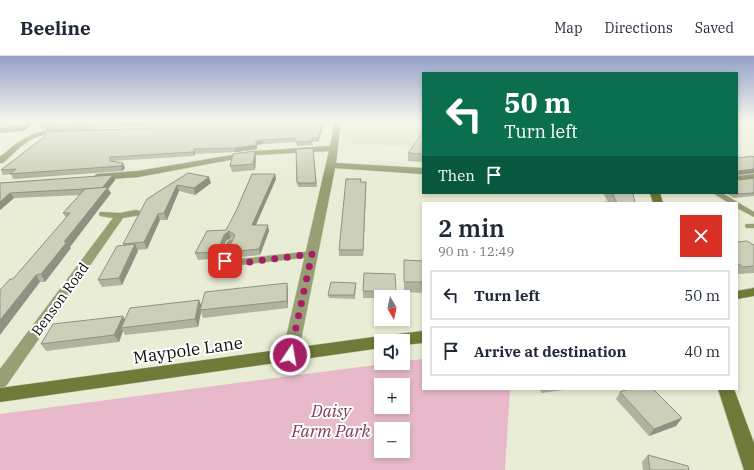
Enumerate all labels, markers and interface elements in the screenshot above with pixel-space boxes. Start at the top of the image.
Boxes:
text: Beeline [20,16,91,40]
text: Map [554,19,583,37]
text: Directions [605,19,673,37]
text: Saved [695,19,734,37]
text: 50 m [504,84,571,121]
icon: left [438,88,490,140]
text: Turn left [504,120,578,143]
icon: arrive [483,164,505,186]
text: Then [438,166,475,185]
text: 2 min [438,212,505,244]
button: close [680,215,722,257]
text: 90 m · 12:49 [438,243,514,260]
pin [208,244,242,278]
icon: arrive [214,250,236,272]
street label: Benson Road [27,258,93,339]
icon: left [440,284,462,306]
text: Turn left [474,286,540,305]
text: 50 m [684,286,720,305]
north arrow [374,290,410,326]
map controls [374,290,410,458]
street label: Maypole Lane [132,331,244,369]
position arrow [269,334,311,376]
button: sound [374,334,410,370]
icon: arrive [440,340,462,362]
text: Arrive at destination [474,342,626,361]
text: 40 m [684,342,720,361]
button: + [374,378,410,414]
park label: Daisy Farm Park [290,400,371,442]
button: − [374,422,410,458]

